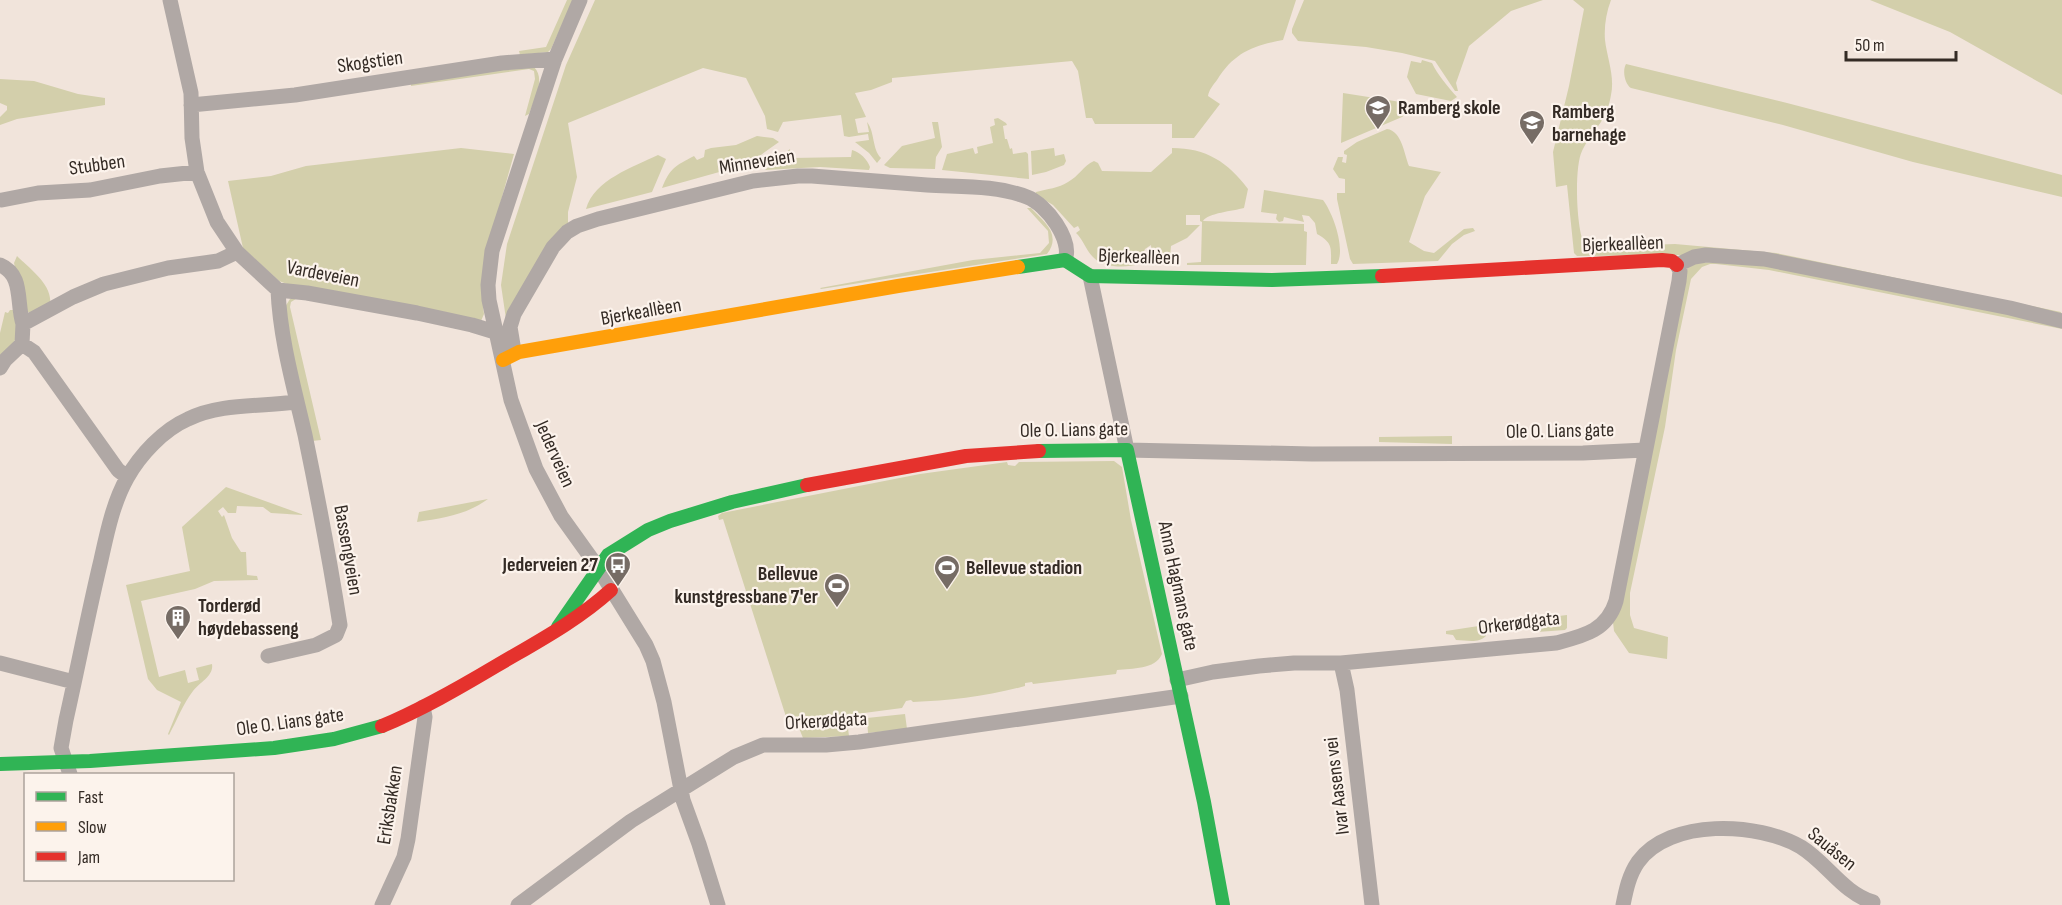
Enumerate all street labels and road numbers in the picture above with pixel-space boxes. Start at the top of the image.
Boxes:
street label: Skogstien [336,46,404,78]
street label: Minneveien [717,144,797,180]
street label: Stubben [67,149,127,181]
street label: Bjerkeallèen [1582,231,1664,257]
street label: Bjerkeallèen [1098,244,1180,270]
street label: Vardeveien [285,255,361,293]
street label: Bjerkeallèen [599,293,683,331]
street label: Jederveien [529,416,580,491]
street label: Ole O. Lians gate [1020,417,1128,443]
street label: Ole O. Lians gate [1506,418,1614,444]
street label: Bassengveien [328,503,368,597]
street label: Anna Hagmans gate [1152,518,1203,653]
street label: Orkerødgata [1477,606,1561,640]
street label: Ole O. Lians gate [235,703,345,741]
street label: Orkerødgata [784,707,868,735]
street label: Ivar Aasens vei [1319,736,1355,836]
street label: Eriksbakken [372,764,408,846]
street label: Sauåsen [1803,822,1861,876]

